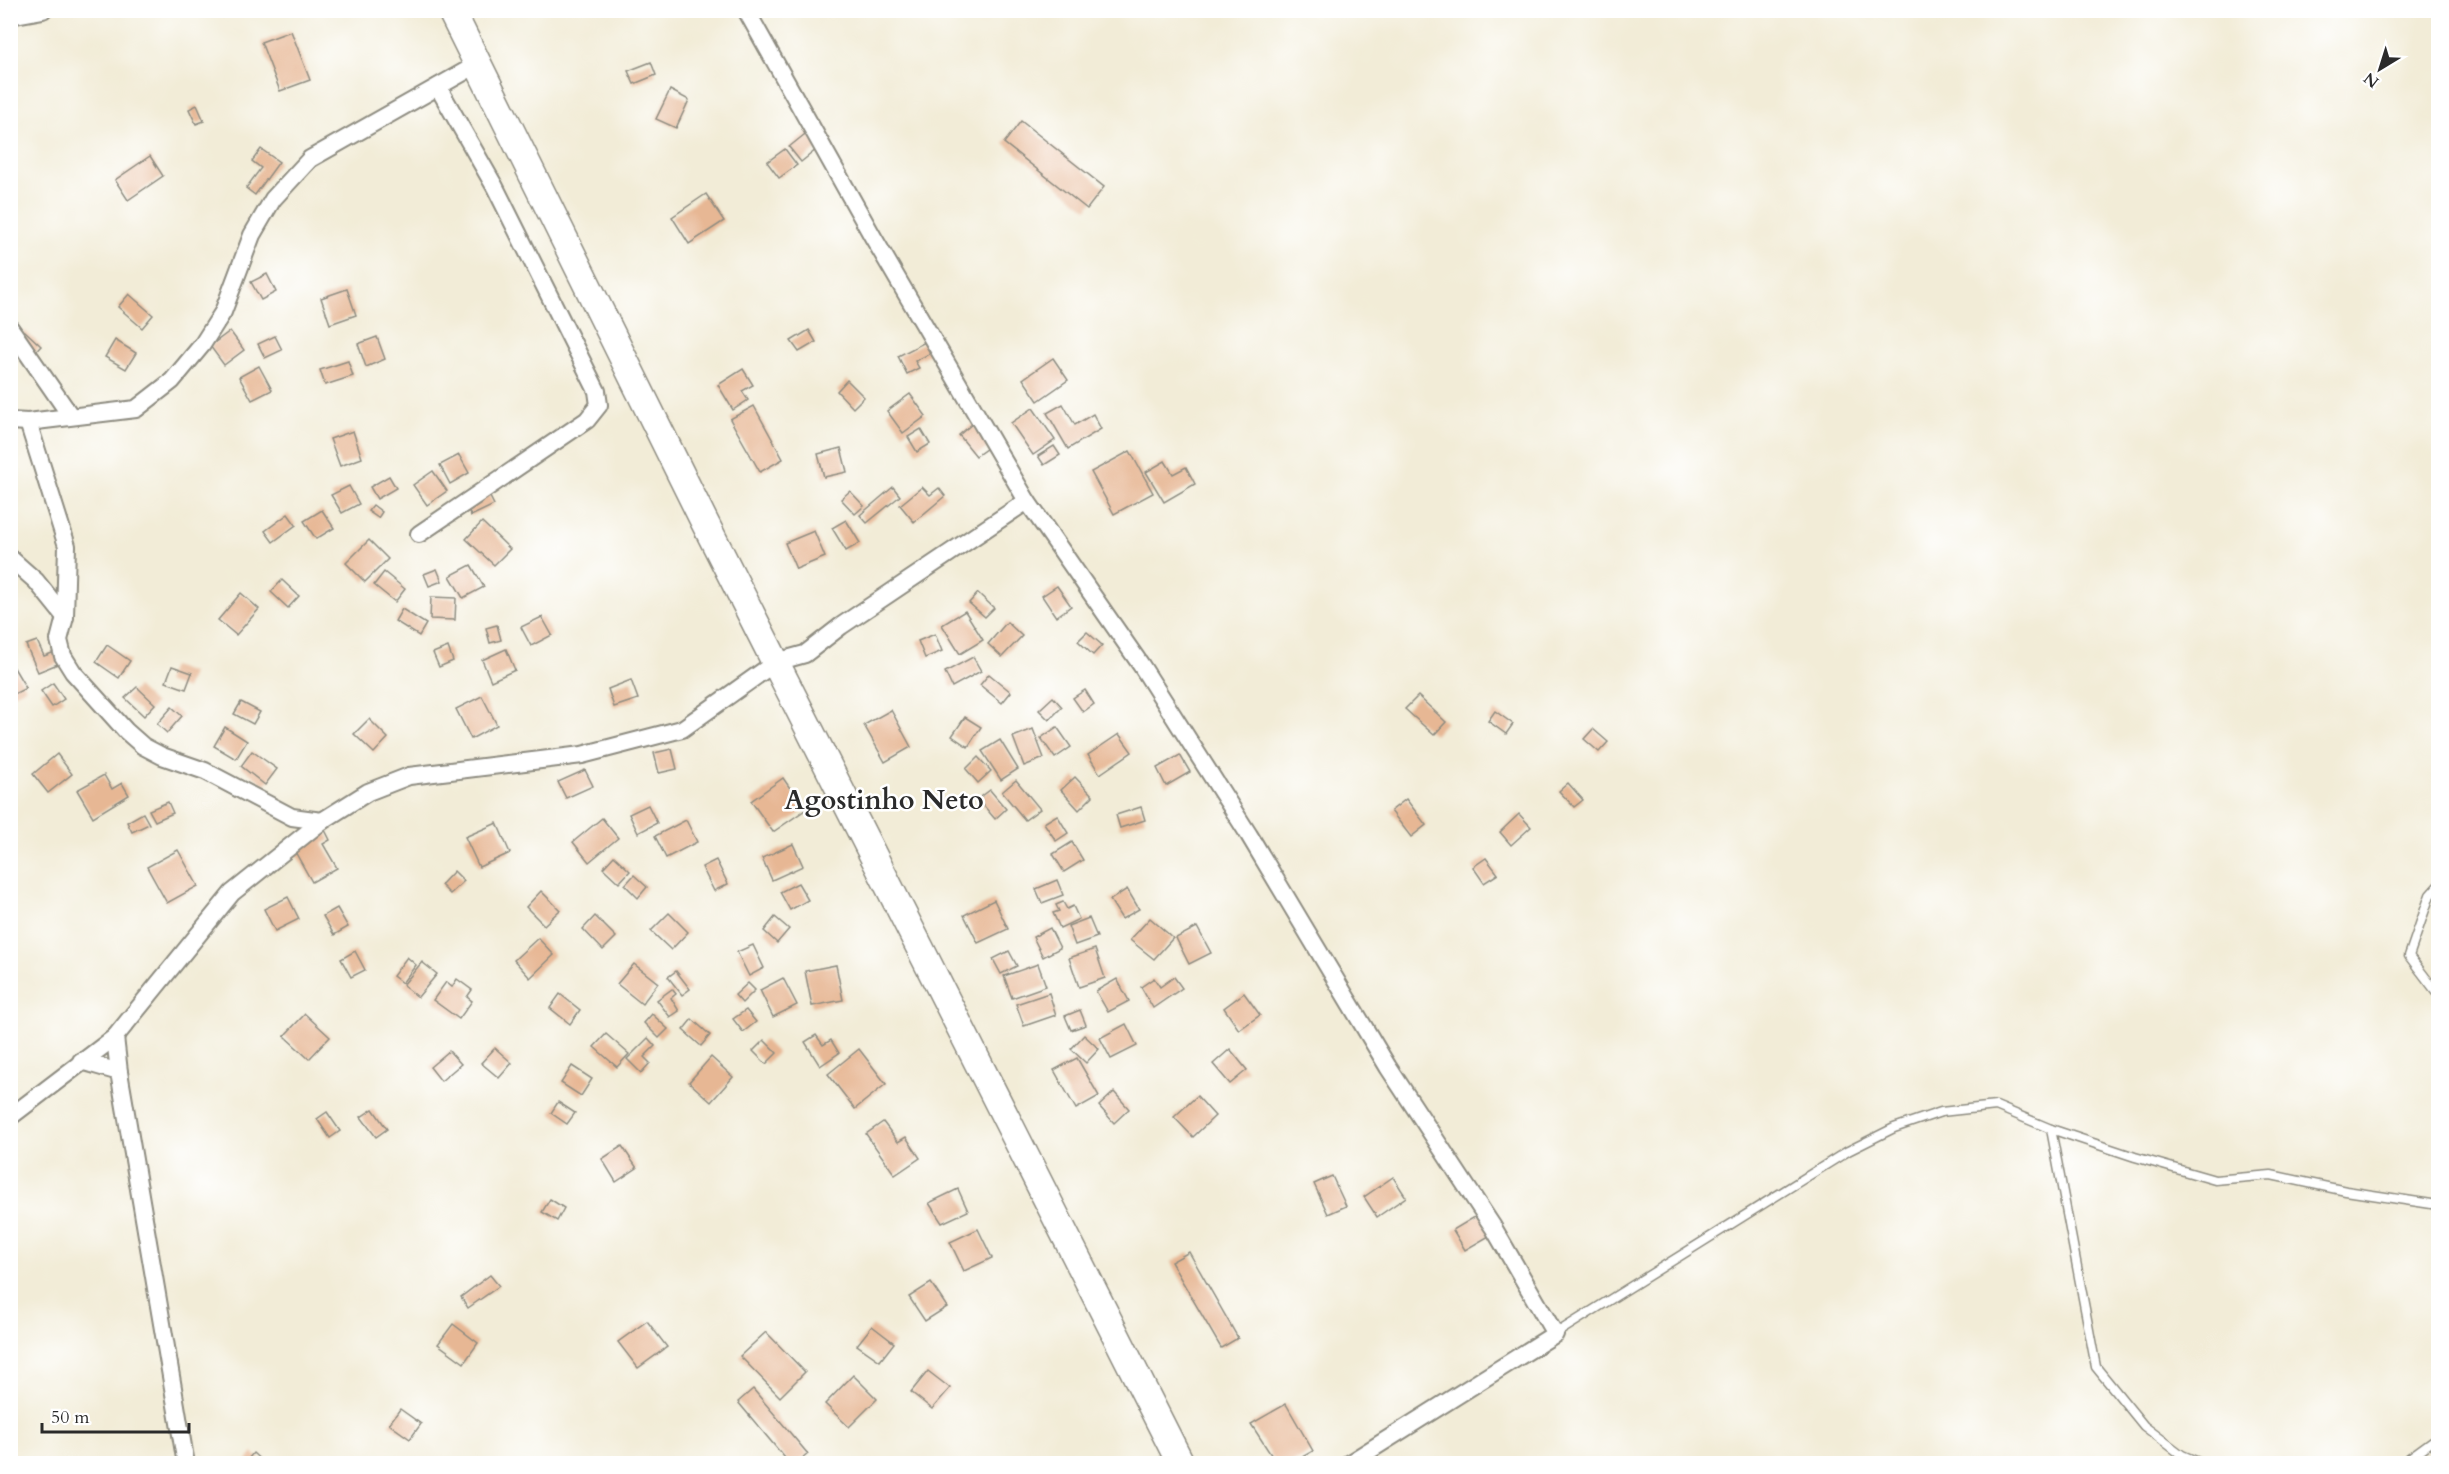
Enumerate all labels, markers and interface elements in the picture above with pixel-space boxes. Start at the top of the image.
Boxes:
north arrow [2350,39,2410,99]
text: N [2359,67,2384,93]
district label: Agostinho Neto [784,782,984,819]
scale bar [42,1396,189,1434]
text: 50 m [51,1405,90,1430]

